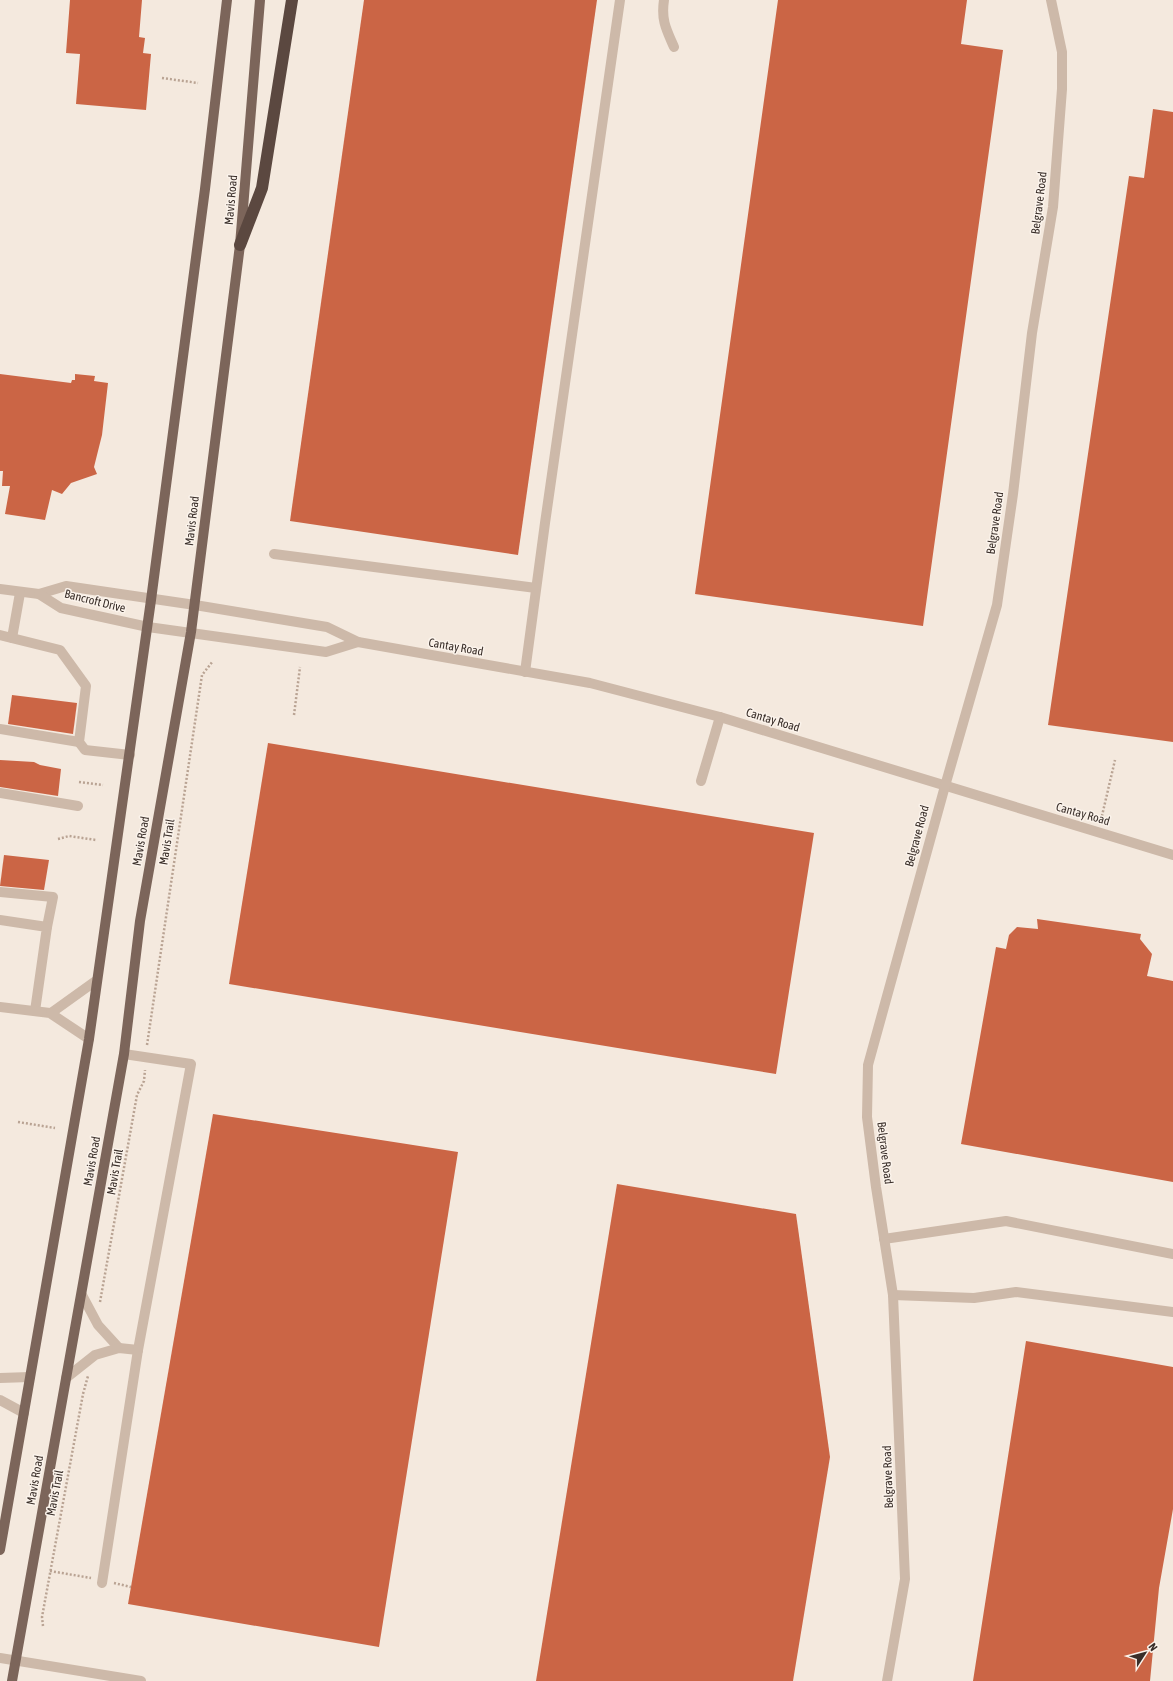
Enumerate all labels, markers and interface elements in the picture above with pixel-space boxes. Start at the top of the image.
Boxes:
street label: Belgrave Road [1028,171,1050,235]
street label: Mavis Road [222,174,240,226]
street label: Belgrave Road [984,491,1006,555]
street label: Mavis Road [182,495,202,547]
street label: Bancroft Drive [63,587,127,615]
street label: Cantay Road [428,635,484,659]
street label: Cantay Road [744,705,802,735]
street label: Cantay Road [1054,800,1112,828]
street label: Belgrave Road [902,804,932,868]
street label: Mavis Road [130,815,152,867]
street label: Mavis Trail [156,817,178,866]
street label: Belgrave Road [874,1121,896,1185]
street label: Mavis Road [81,1135,103,1187]
street label: Mavis Trail [104,1147,126,1196]
street label: Belgrave Road [880,1445,896,1509]
street label: Mavis Road [24,1454,46,1506]
street label: Mavis Trail [44,1468,66,1517]
north arrow [1125,1633,1165,1673]
text: N [1146,1641,1160,1653]

